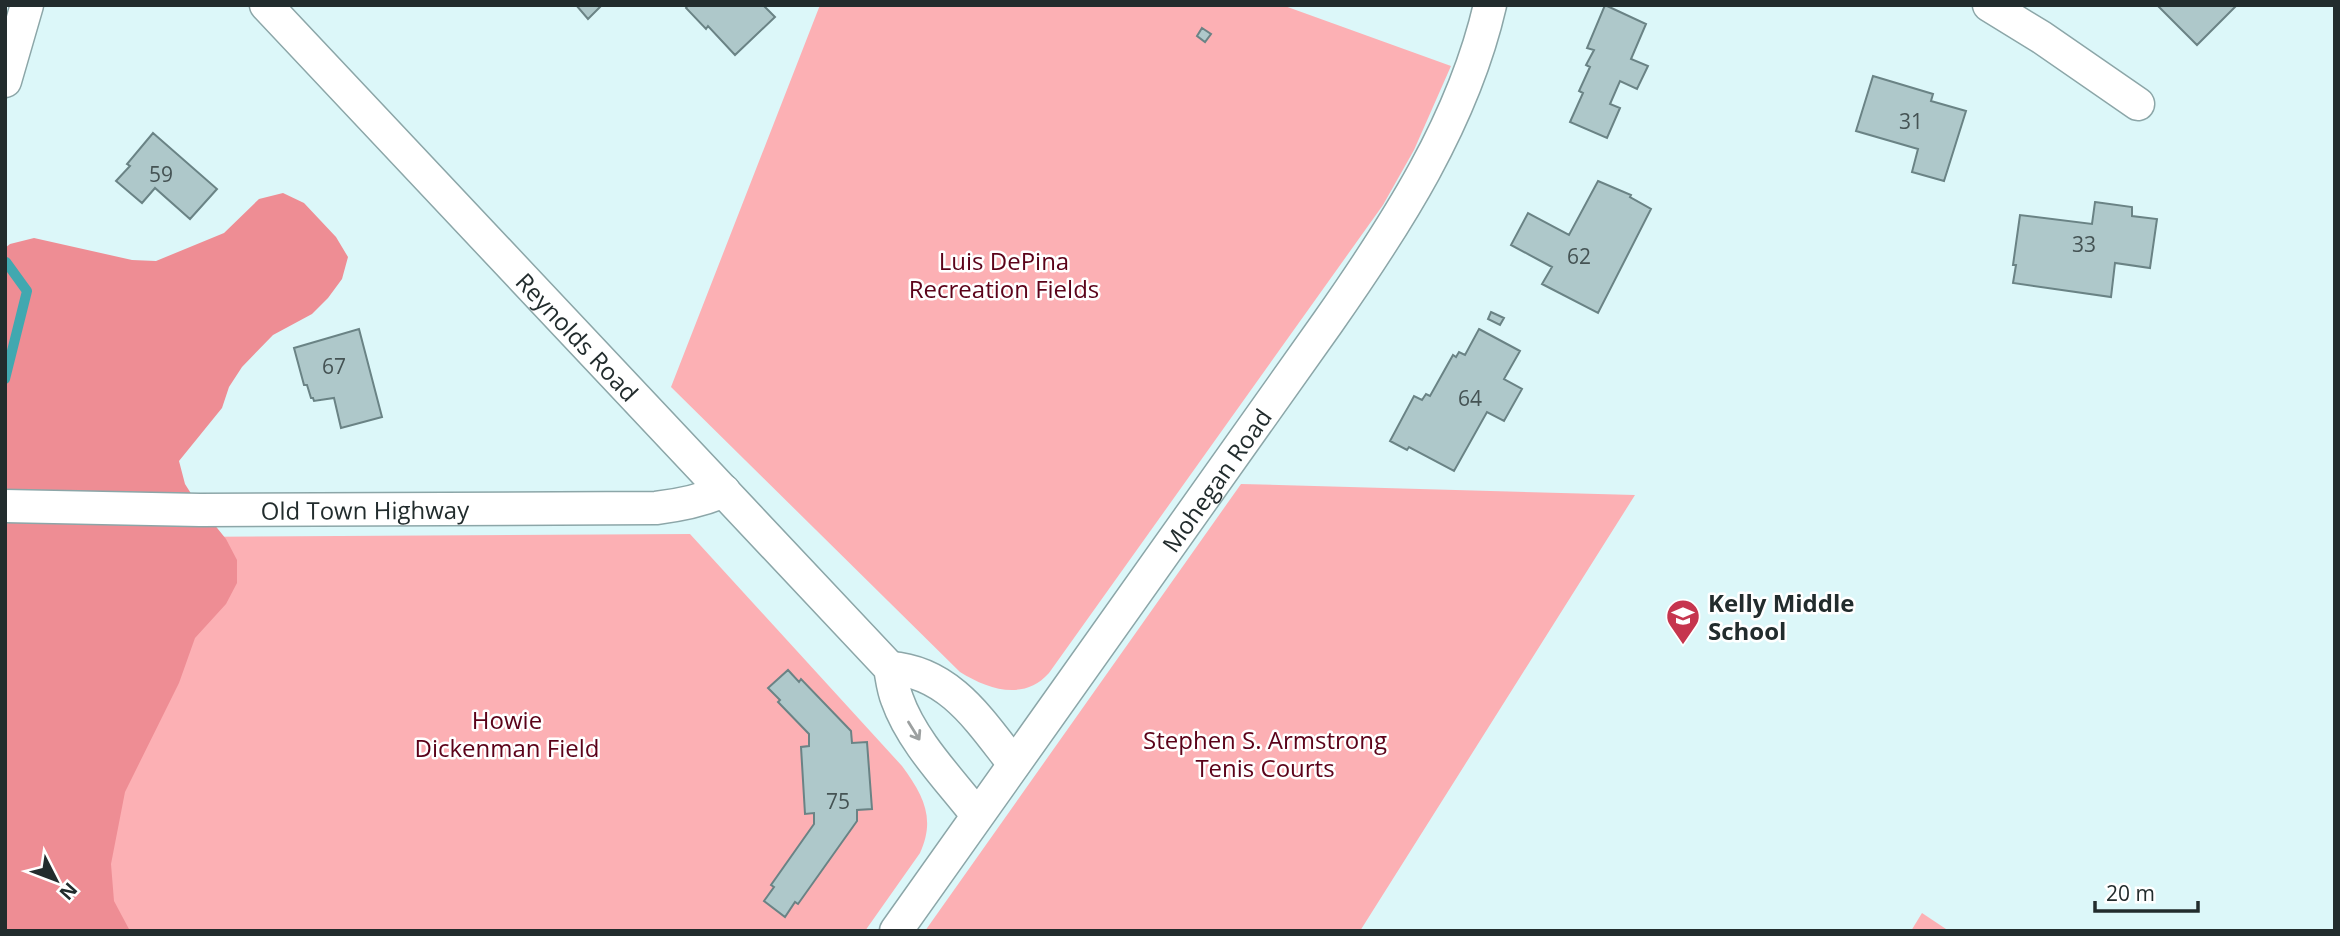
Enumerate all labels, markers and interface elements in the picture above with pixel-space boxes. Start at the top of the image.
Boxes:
house number: 31 [1899,107,1923,135]
house number: 59 [149,160,173,188]
house number: 33 [2072,230,2096,258]
house number: 62 [1567,242,1591,270]
park label: Luis DePina Recreation Fields [909,244,1099,305]
street label: Reynolds Road [509,265,646,408]
house number: 67 [322,352,346,380]
house number: 64 [1458,384,1482,412]
street label: Mohegan Road [1154,402,1278,558]
street label: Old Town Highway [261,492,470,526]
place label: Kelly Middle School [1708,586,1854,647]
school or university icon: Kelly Middle School [1664,597,1702,646]
park label: Howie Dickenman Field [415,703,599,764]
one-way arrow [907,720,921,740]
park label: Stephen S. Armstrong Tenis Courts [1143,723,1387,784]
house number: 75 [826,787,850,815]
north arrow [21,845,91,915]
scale bar [2095,870,2198,914]
text: N [54,877,83,906]
text: 20 m [2106,879,2155,907]

